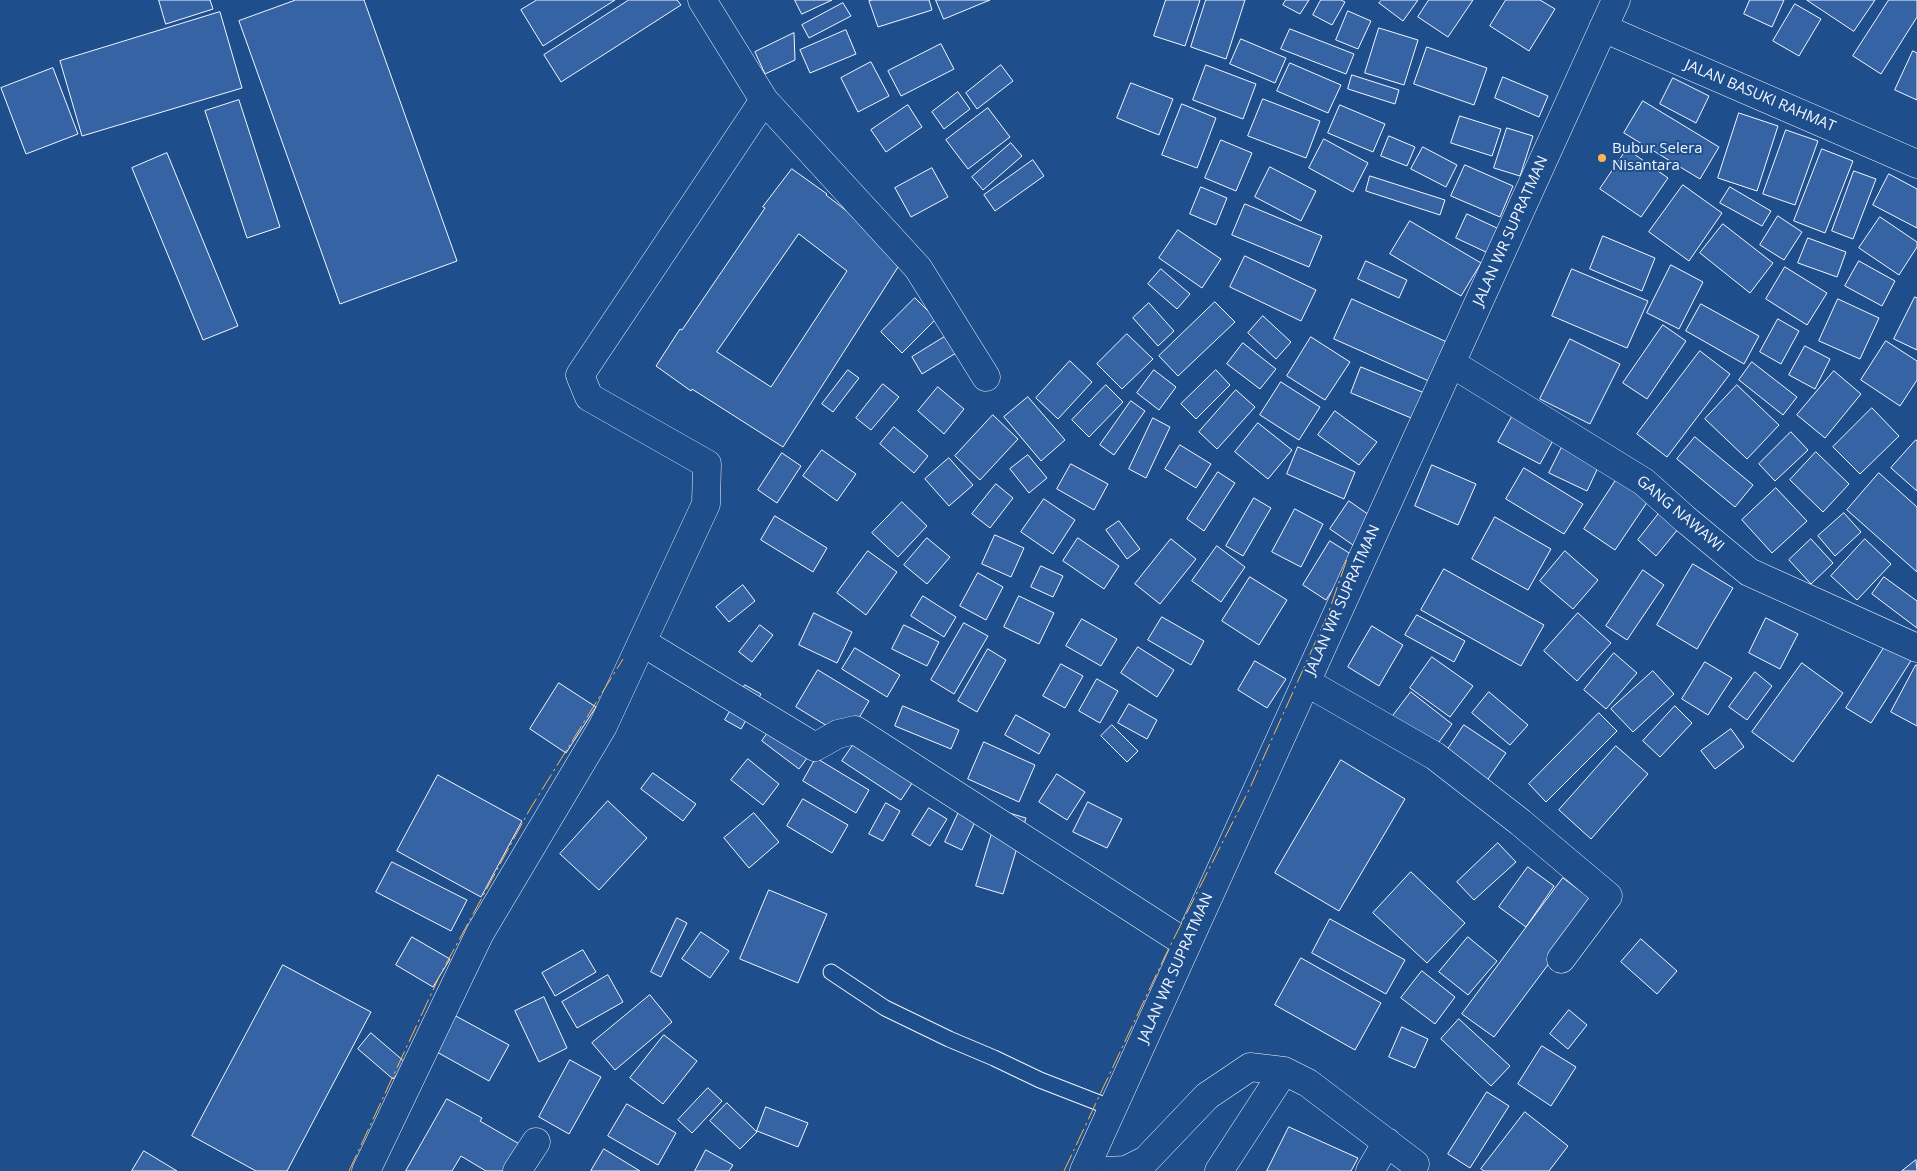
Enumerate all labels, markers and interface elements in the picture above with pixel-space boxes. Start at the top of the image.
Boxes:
street label: JALAN BASUKI RAHMAT [1682,56,1838,136]
place label: Bubur Selera Nisantara [1612,140,1703,175]
marker: Bubur Selera Nisantara [1596,152,1608,164]
street label: JALAN WR SUPRATMAN [1470,153,1552,309]
street label: GANG NAWAWI [1633,472,1727,556]
street label: JALAN WR SUPRATMAN [1302,522,1384,678]
street label: JALAN WR SUPRATMAN [1135,890,1217,1046]

